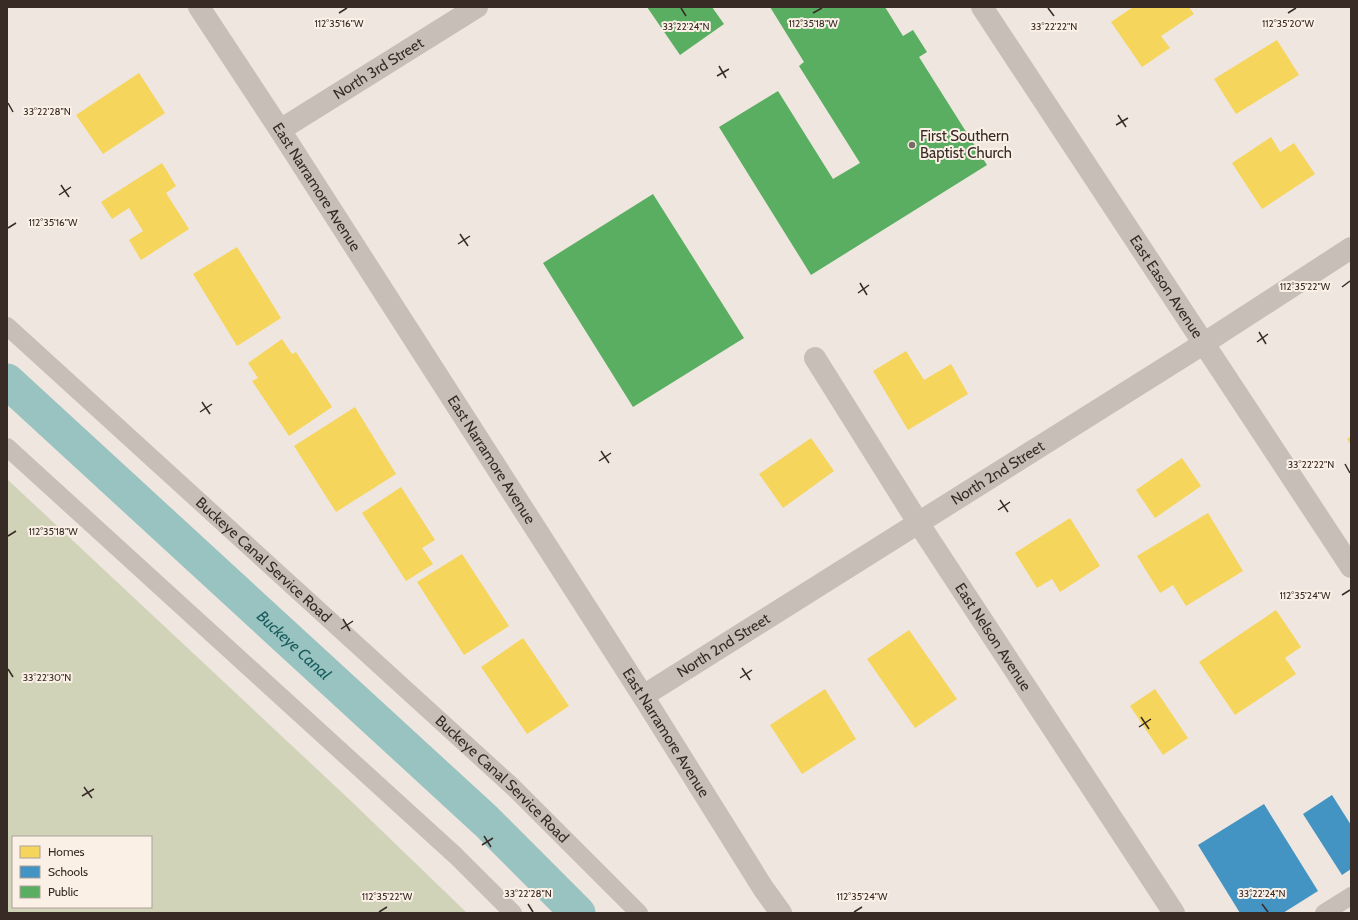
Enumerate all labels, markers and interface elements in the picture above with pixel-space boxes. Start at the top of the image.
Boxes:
text: 112°35'16"W [315,17,364,30]
text: 112°35'18"W [788,17,838,30]
text: 112°35'20"W [1262,17,1315,30]
text: 33°22'24"N [662,20,710,33]
text: 33°22'22"N [1031,20,1077,33]
street label: North 3rd Street [330,34,427,103]
text: 33°22'28"N [23,105,71,118]
street label: East Narramore Avenue [269,119,365,255]
place label: First Southern Baptist Church [920,127,1012,162]
marker: First Southern Baptist Church [907,140,917,150]
text: 112°35'16"W [29,216,78,229]
street label: East Eason Avenue [1126,232,1207,342]
text: 112°35'22"W [1280,280,1331,293]
street label: East Narramore Avenue [444,392,539,528]
street label: North 2nd Street [948,437,1048,509]
text: 33°22'22"N [1288,458,1334,471]
street label: Buckeye Canal Service Road [192,493,335,626]
text: 112°35'18"W [28,525,78,538]
street label: East Nelson Avenue [951,580,1035,695]
text: 112°35'24"W [1280,589,1331,602]
water label: Buckeye Canal [253,607,335,684]
street label: North 2nd Street [674,609,773,681]
street label: East Narramore Avenue [619,665,713,801]
text: 33°22'30"N [23,671,71,684]
street label: Buckeye Canal Service Road [431,712,572,846]
legend [12,836,152,908]
text: Homes [48,844,85,859]
text: Schools [48,864,88,879]
text: Public [48,884,79,899]
text: 33°22'28"N [504,887,552,900]
text: 33°22'24"N [1238,887,1286,900]
text: 112°35'22"W [362,890,413,903]
text: 112°35'24"W [837,890,888,903]

